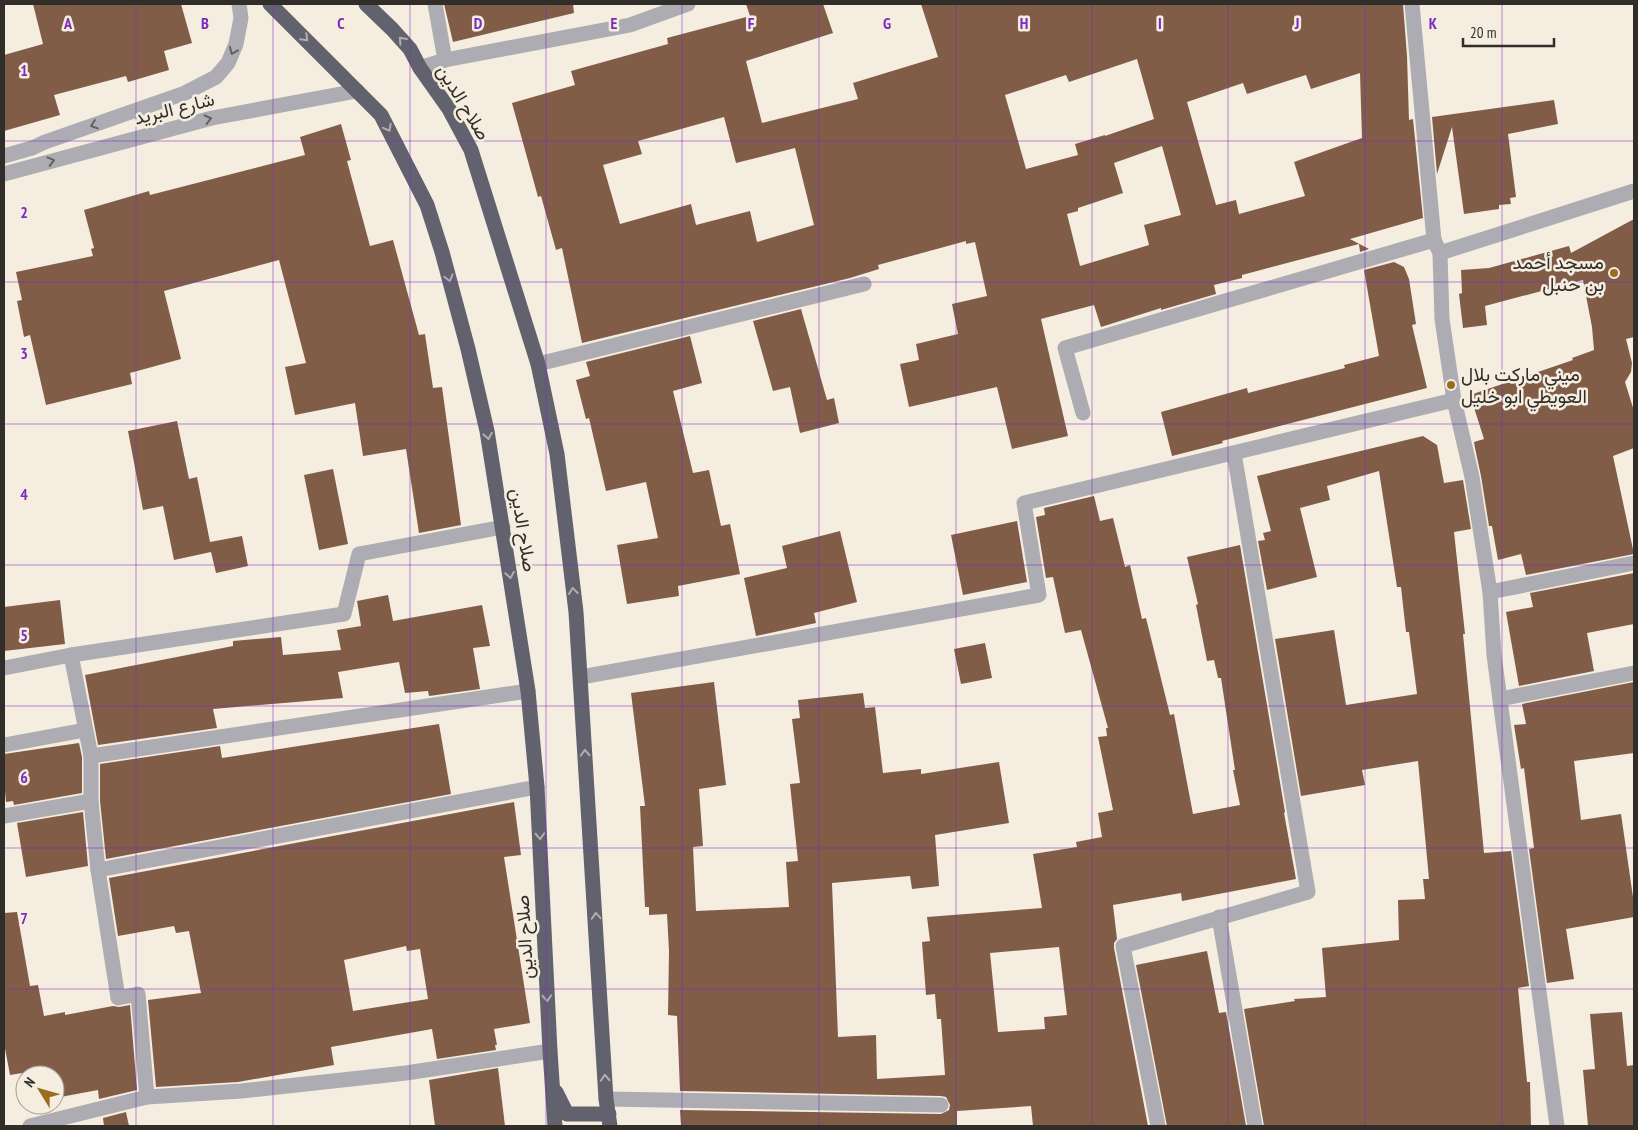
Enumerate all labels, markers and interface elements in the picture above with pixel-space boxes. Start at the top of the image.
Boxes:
text: A [63,13,73,33]
text: B [201,13,209,33]
text: C [337,13,345,33]
text: D [474,13,483,33]
text: E [611,13,618,33]
text: F [748,13,755,33]
text: G [883,13,891,33]
text: H [1020,13,1028,33]
text: I [1158,13,1162,33]
text: J [1294,13,1299,33]
text: K [1429,13,1438,33]
scale bar [1463,15,1554,47]
text: 20 m [1470,23,1496,42]
one-way arrow [299,32,308,41]
one-way arrow [399,36,408,45]
one-way arrow [229,46,239,55]
text: 1 [20,60,28,80]
street label: صلاح الدين [431,60,496,145]
street label: شارع البريد [131,86,217,131]
one-way arrow [203,114,212,125]
one-way arrow [90,119,99,129]
one-way arrow [382,123,392,132]
one-way arrow [46,157,54,167]
text: 2 [20,202,28,222]
place label: مسجد أحمد بن حنبل [1513,250,1604,296]
marker: مسجد أحمد بن حنبل [1608,267,1620,279]
one-way arrow [443,274,454,283]
text: 3 [20,343,28,363]
place label: ميني ماركت بلال العويطي ابو خليل [1461,362,1587,412]
marker: ميني ماركت بلال العويطي ابو خليل [1445,379,1457,391]
one-way arrow [483,432,493,440]
text: 4 [20,484,28,504]
street label: صلاح الدين [505,486,542,574]
one-way arrow [505,571,515,579]
one-way arrow [568,587,579,595]
text: 5 [20,625,28,645]
one-way arrow [580,749,591,757]
text: 6 [20,767,28,787]
one-way arrow [534,832,545,840]
street label: صلاح الدين [510,894,539,980]
text: 7 [20,908,28,928]
one-way arrow [590,911,601,919]
one-way arrow [542,995,553,1003]
north arrow [15,1065,65,1115]
one-way arrow [600,1073,611,1081]
text: N [20,1074,39,1091]

